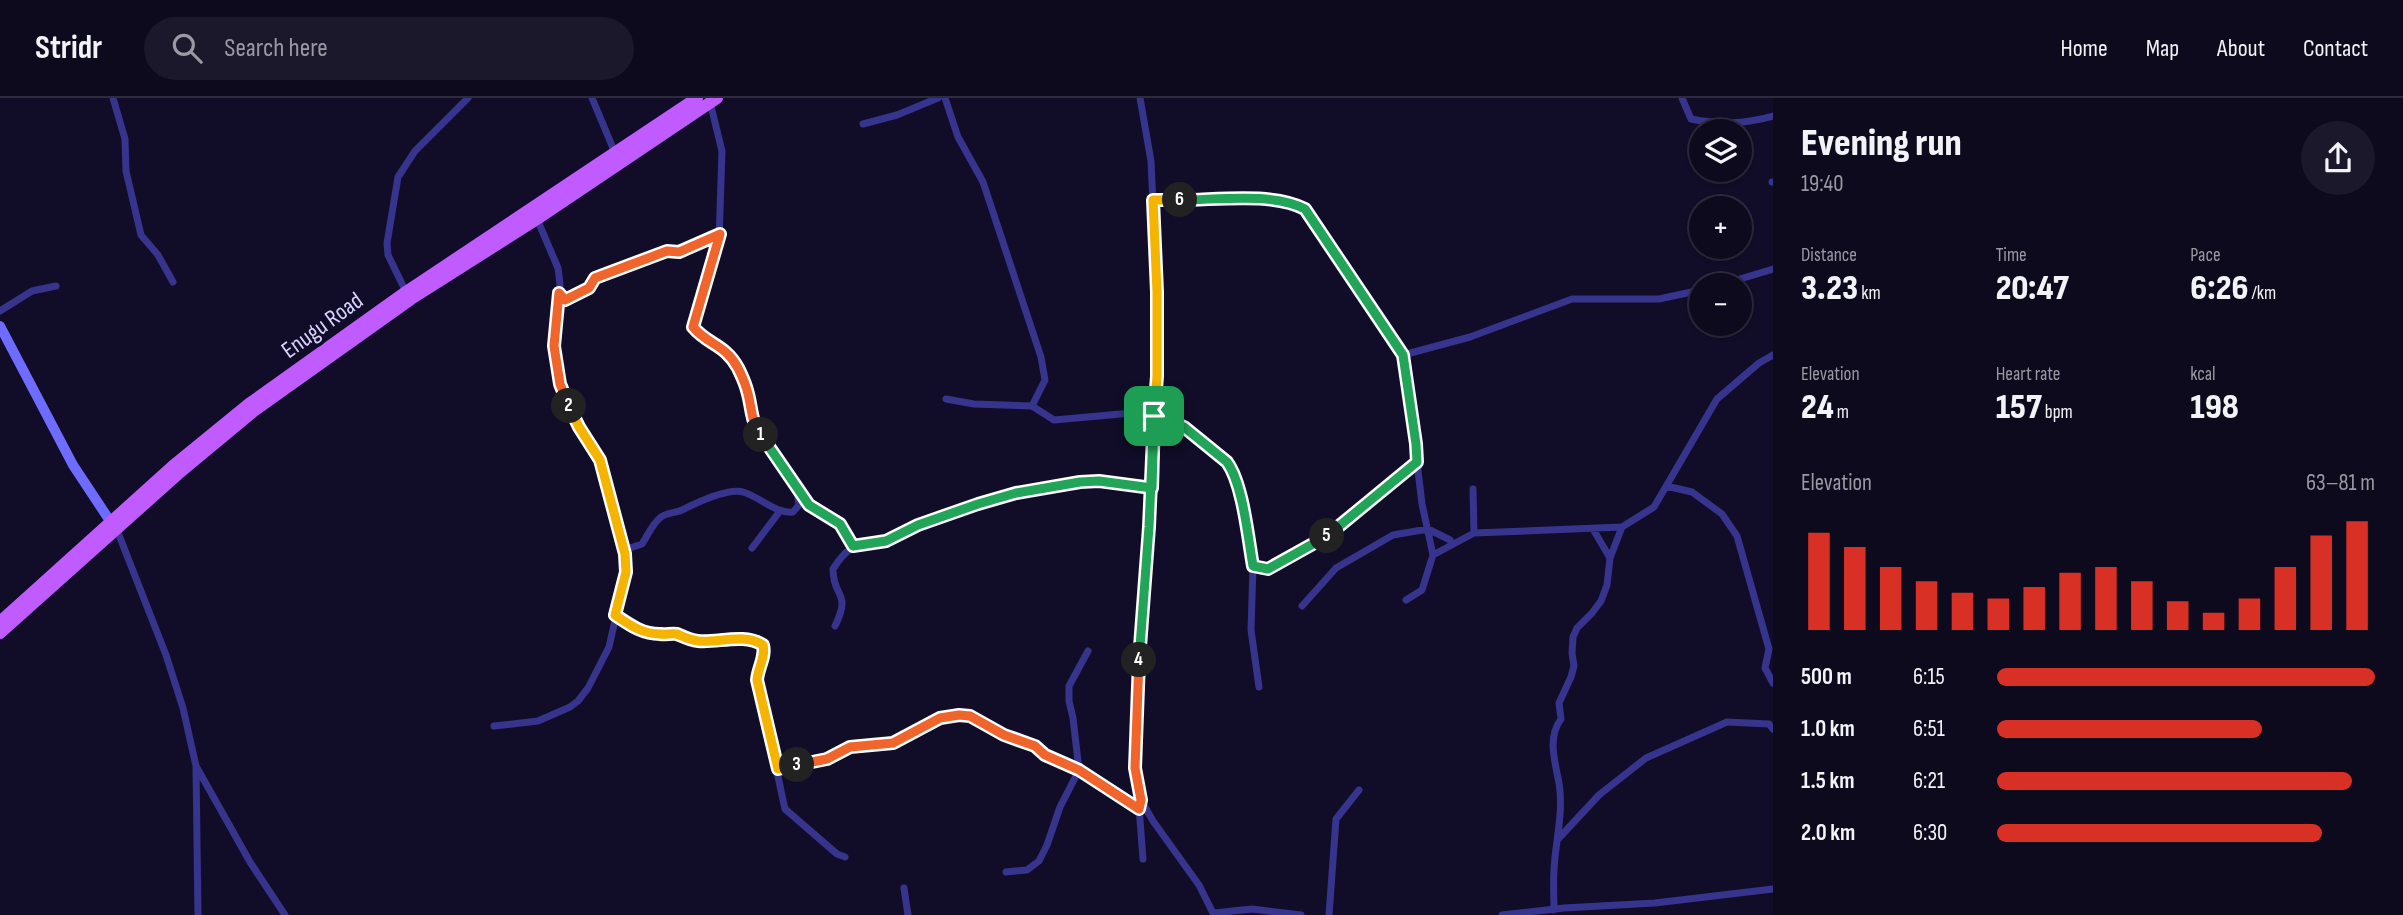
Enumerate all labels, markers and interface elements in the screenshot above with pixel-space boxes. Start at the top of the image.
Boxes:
search box [144,17,634,80]
text: Stridr [35,28,102,68]
icon: search [168,29,206,67]
text: Search here [224,33,328,64]
text: Home [2060,34,2108,63]
text: Map [2146,34,2179,63]
text: About [2217,34,2265,63]
text: Contact [2303,34,2368,63]
map controls [1689,119,1752,336]
button: layers [1689,119,1752,182]
text: Evening run [1801,121,1962,166]
button: share [2301,121,2375,195]
text: 19:40 [1801,170,1843,198]
pin: 6 [1162,182,1198,217]
text: 6 [1175,188,1184,211]
button: + [1689,196,1752,259]
text: Distance [1801,244,1857,267]
text: Time [1996,244,2027,267]
text: Pace [2190,244,2221,267]
text: 3.23 [1801,267,1858,310]
text: 20:47 [1996,267,2069,310]
text: 6:26 [2190,267,2248,310]
button: − [1689,273,1752,336]
text: km [1858,282,1881,305]
text: /km [2248,282,2276,305]
street label: Enugu Road [276,286,369,365]
text: Elevation [1801,363,1860,386]
text: Heart rate [1996,363,2061,386]
text: kcal [2190,363,2215,386]
pin [1124,386,1184,446]
text: 24 [1801,386,1834,429]
text: 157 [1996,386,2042,429]
text: 198 [2190,386,2239,429]
pin: 2 [552,388,586,424]
text: 2 [564,394,573,417]
icon: arrive [1135,397,1173,435]
text: m [1834,401,1849,424]
text: bpm [2042,401,2073,424]
pin: 1 [744,418,778,452]
text: 1 [757,423,764,446]
text: Elevation [1801,469,1872,497]
text: 63–81 m [2306,469,2375,497]
pin: 5 [1310,518,1344,554]
text: 5 [1322,524,1331,547]
pin: 4 [1122,642,1156,678]
text: 4 [1134,648,1143,671]
text: 500 m [1801,663,1852,691]
text: 6:15 [1913,663,1945,691]
text: 1.0 km [1801,715,1855,743]
text: 6:51 [1913,715,1945,743]
pin: 3 [780,748,814,782]
text: 3 [792,753,801,776]
text: 1.5 km [1801,767,1854,795]
text: 6:21 [1913,767,1945,795]
text: 2.0 km [1801,819,1855,847]
text: 6:30 [1913,819,1947,847]

